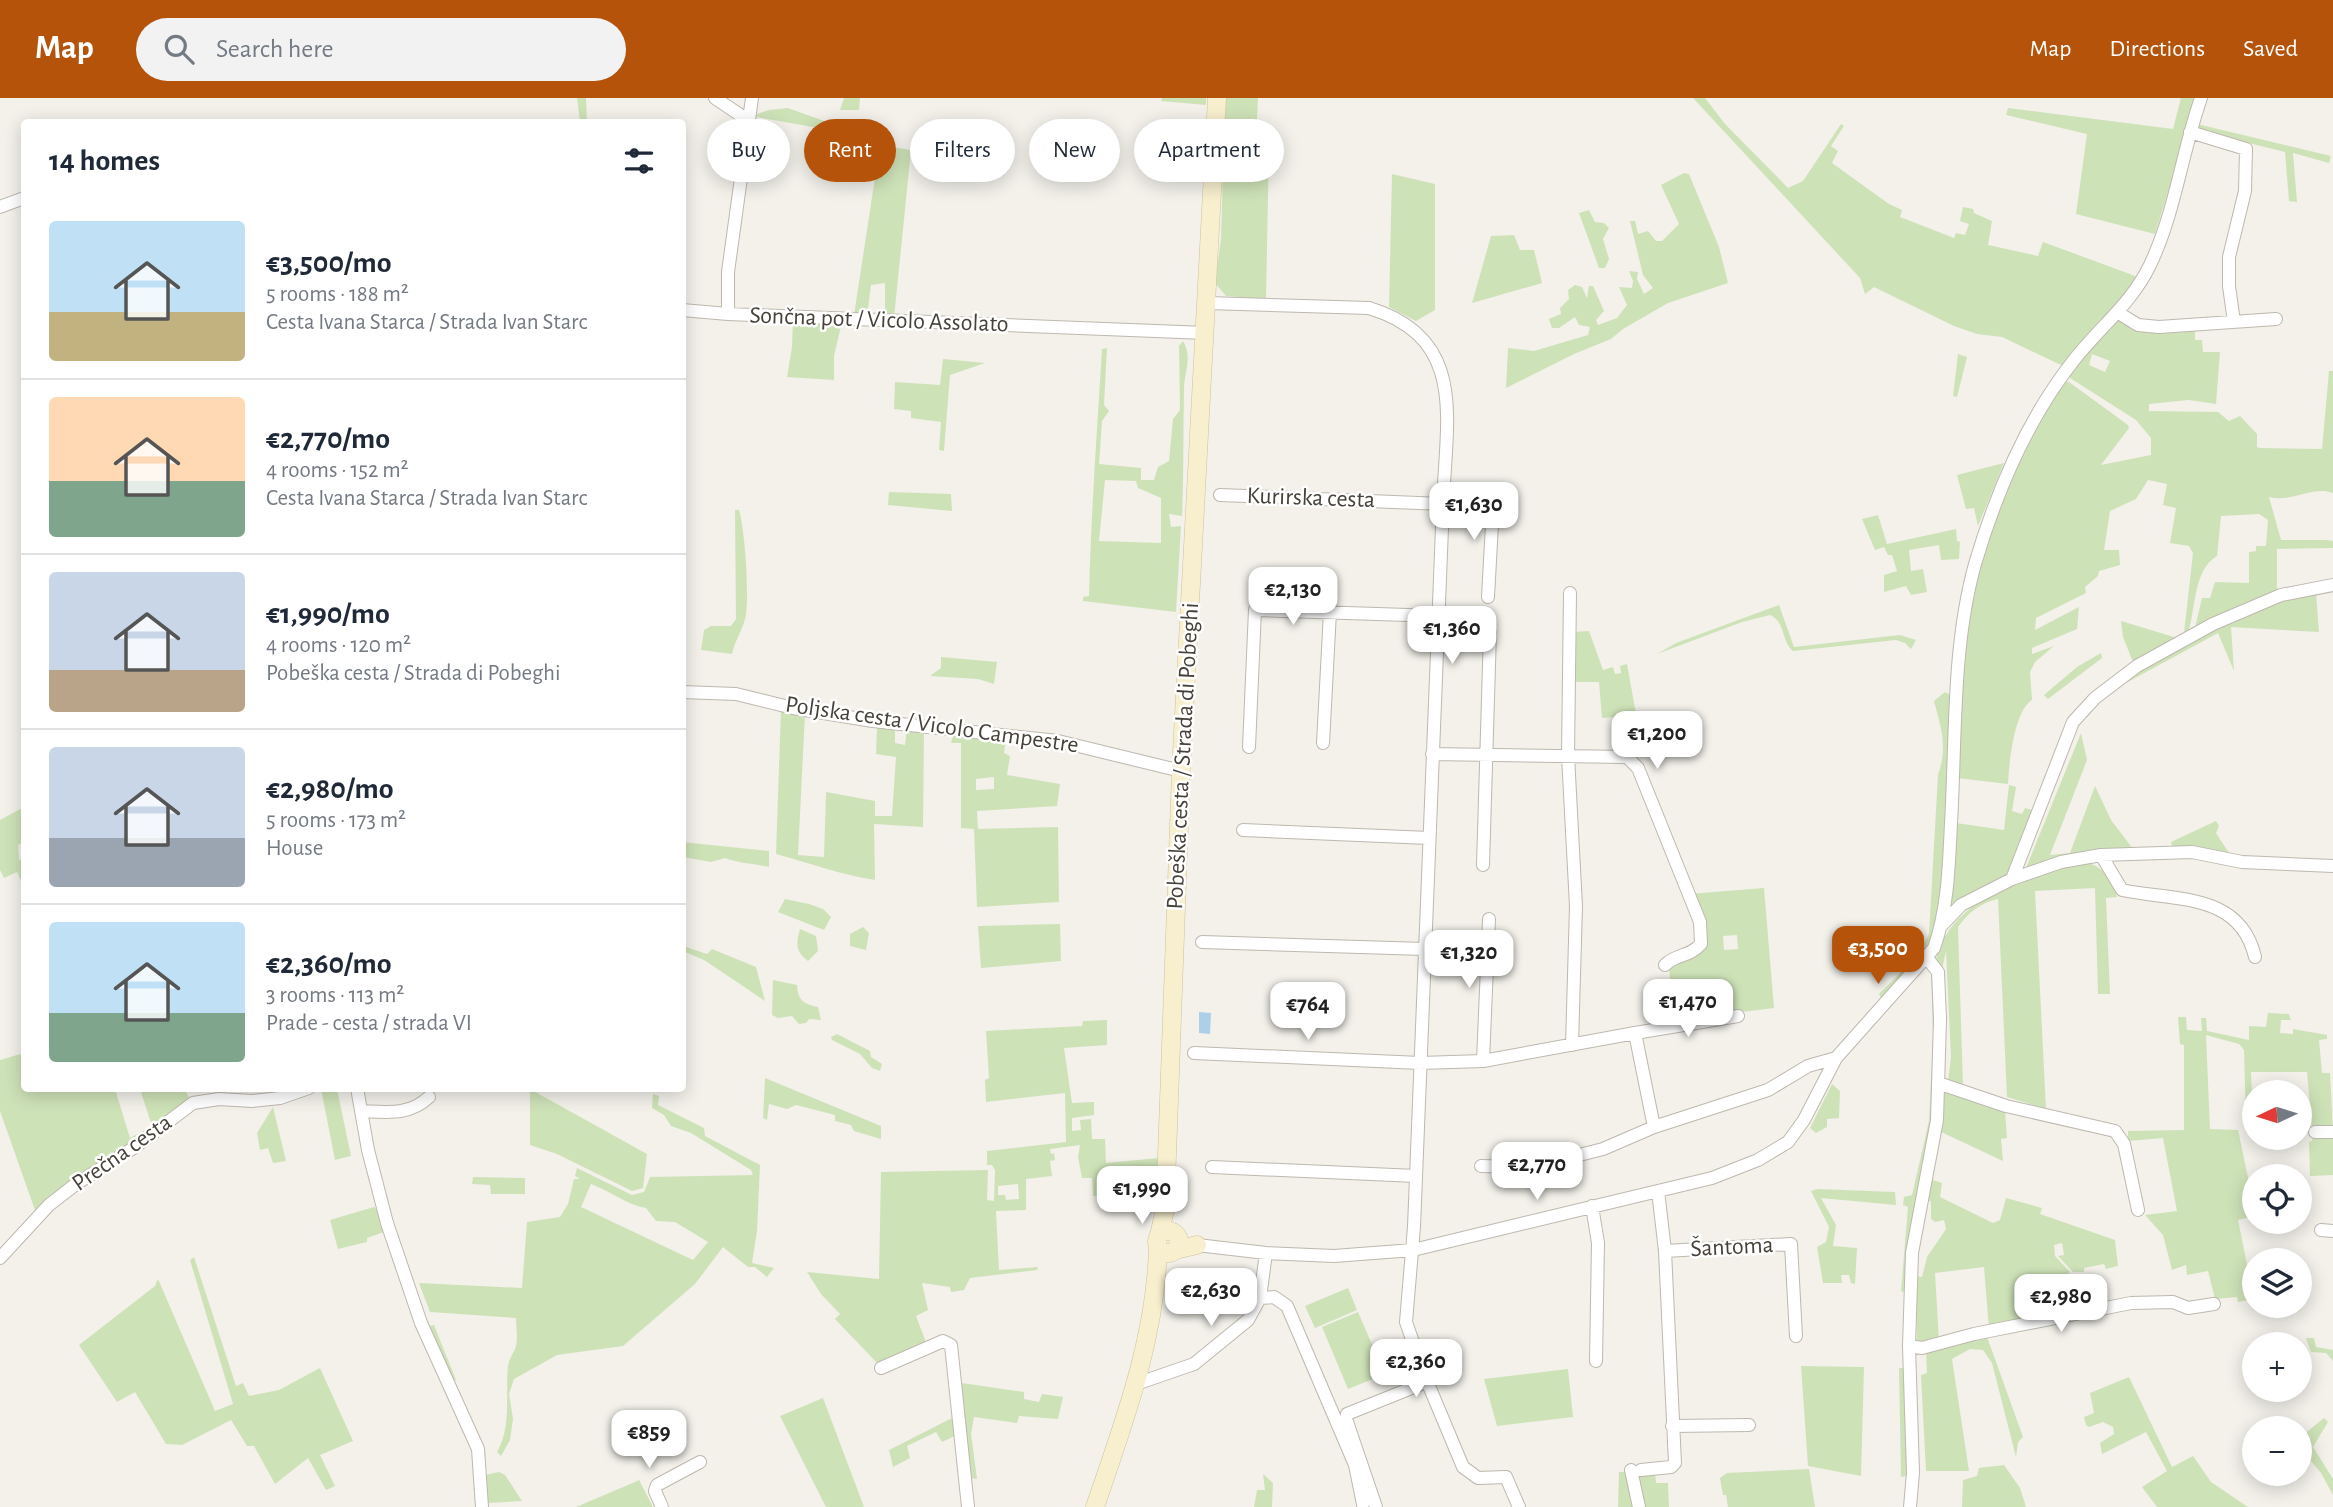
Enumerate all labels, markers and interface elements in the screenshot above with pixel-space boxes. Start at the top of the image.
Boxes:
search box [136,18,626,81]
icon: search [160,30,198,68]
text: Map [35,32,94,65]
text: Search here [216,36,334,62]
text: Map [2029,37,2071,61]
text: Directions [2109,37,2205,61]
text: Saved [2243,37,2298,61]
chip: Buy [707,119,790,182]
chip: Rent [804,119,896,182]
chip: Filters [910,119,1015,182]
chip: New [1029,119,1120,182]
chip: Apartment [1134,119,1284,182]
icon: filters [620,142,658,180]
text: 14 homes [49,146,160,176]
text: €3,500/mo [266,248,392,278]
icon: home [105,249,189,333]
text: 5 rooms · 188 m² [266,283,409,306]
street label: Sončna pot / Vicolo Assolato [749,303,1009,337]
text: Cesta Ivana Starca / Strada Ivan Starc [266,311,587,334]
text: €2,770/mo [266,424,390,454]
icon: home [105,425,189,509]
text: 4 rooms · 152 m² [266,459,409,482]
pin: €1,630 [1417,482,1531,542]
street label: Kurirska cesta [1246,484,1376,512]
text: Cesta Ivana Starca / Strada Ivan Starc [266,487,587,510]
text: €1,630 [1445,493,1503,516]
pin: €2,130 [1236,568,1350,627]
text: €2,130 [1264,578,1322,601]
text: €1,990/mo [266,599,390,629]
icon: home [105,600,189,684]
street label: Pobeška cesta / Strada di Pobeghi [1163,602,1203,910]
pin: €1,360 [1395,606,1509,666]
text: €1,360 [1423,617,1481,640]
text: 4 rooms · 120 m² [266,634,411,657]
text: Pobeška cesta / Strada di Pobeghi [266,662,561,685]
street label: Poljska cesta / Vicolo Campestre [784,693,1080,757]
pin: €1,200 [1600,712,1714,771]
text: €1,200 [1627,722,1687,745]
text: €2,980/mo [266,774,393,804]
icon: home [105,775,189,859]
text: 5 rooms · 173 m² [266,809,406,832]
text: House [266,837,323,860]
pin: €3,500 [1821,926,1935,986]
pin: €1,320 [1412,930,1526,990]
text: €3,500 [1848,937,1908,960]
text: €1,320 [1440,941,1498,964]
text: €2,360/mo [266,949,392,979]
icon: home [105,950,189,1034]
pin: €1,470 [1631,979,1745,1039]
pin: €764 [1267,982,1349,1042]
text: 3 rooms · 113 m² [266,984,404,1007]
text: €1,470 [1659,990,1717,1013]
text: €764 [1286,993,1330,1016]
text: Prade - cesta / strada VI [266,1012,472,1035]
north arrow [2242,1080,2312,1150]
map controls [2242,1080,2312,1486]
street label: Prečna cesta [68,1110,176,1196]
pin: €2,770 [1480,1142,1594,1202]
text: €2,770 [1508,1153,1566,1176]
button: locate [2242,1164,2312,1234]
pin: €1,990 [1085,1166,1199,1226]
text: €1,990 [1113,1177,1171,1200]
street label: Šantoma [1690,1232,1774,1261]
button: layers [2242,1248,2312,1318]
pin: €2,630 [1154,1268,1268,1328]
pin: €2,980 [2004,1274,2118,1334]
text: €2,630 [1181,1279,1241,1302]
text: €2,980 [2030,1285,2092,1308]
button: + [2242,1332,2312,1402]
pin: €2,360 [1359,1340,1473,1399]
text: €2,360 [1386,1350,1446,1373]
pin: €859 [608,1410,690,1470]
button: − [2242,1416,2312,1486]
text: €859 [627,1421,671,1444]

